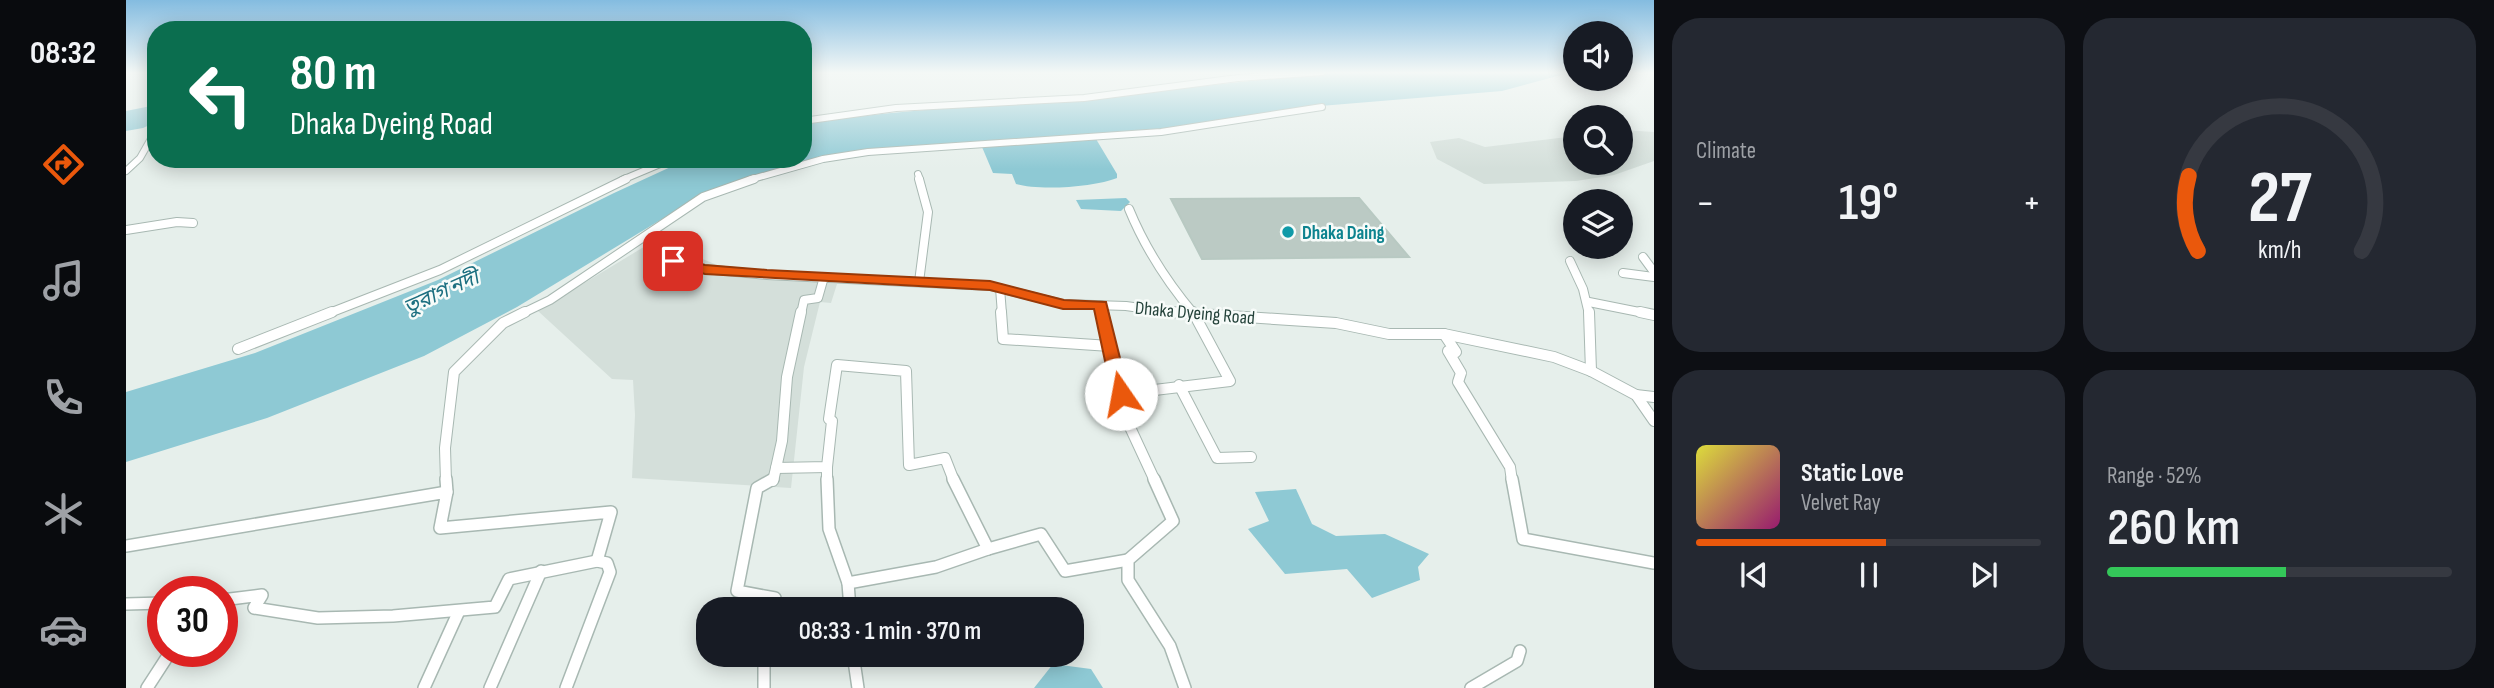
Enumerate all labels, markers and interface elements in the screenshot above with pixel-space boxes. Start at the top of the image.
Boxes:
map controls [1563,21,1633,259]
button: sound [1563,21,1633,91]
text: 08:32 [30,34,96,73]
text: 80 m [290,45,377,104]
icon: left [175,49,266,140]
text: Dhaka Dyeing Road [290,105,493,144]
button: search [1563,105,1633,175]
text: Climate [1696,137,1756,165]
icon: directions [39,140,88,189]
text: 27 [2248,155,2312,243]
text: 19° [1839,172,1898,235]
text: − [1696,181,1715,226]
text: + [2022,181,2041,226]
button: layers [1563,189,1633,259]
place label: Dhaka Daing [1302,222,1385,245]
marker: Dhaka Daing [1280,224,1296,240]
pin [643,231,703,291]
text: km/h [2258,235,2301,266]
icon: arrive [654,242,692,280]
icon: music [39,256,88,305]
water label: তুরাগ নদী [399,262,487,320]
street label: Dhaka Dyeing Road [1134,297,1256,330]
position arrow [1084,357,1158,431]
icon: phone [39,373,88,422]
text: Static Love [1801,458,1904,489]
text: Range · 52% [2107,462,2202,490]
icon: climate [39,489,88,538]
text: Velvet Ray [1801,489,1881,517]
text: 260 km [2107,497,2240,560]
icon: previous [1735,556,1773,594]
icon: pause [1850,556,1888,594]
icon: next [1965,556,2003,594]
speed limit sign: 30 [147,576,238,667]
icon: car [39,605,88,654]
text: 08:33 · 1 min · 370 m [799,616,981,647]

